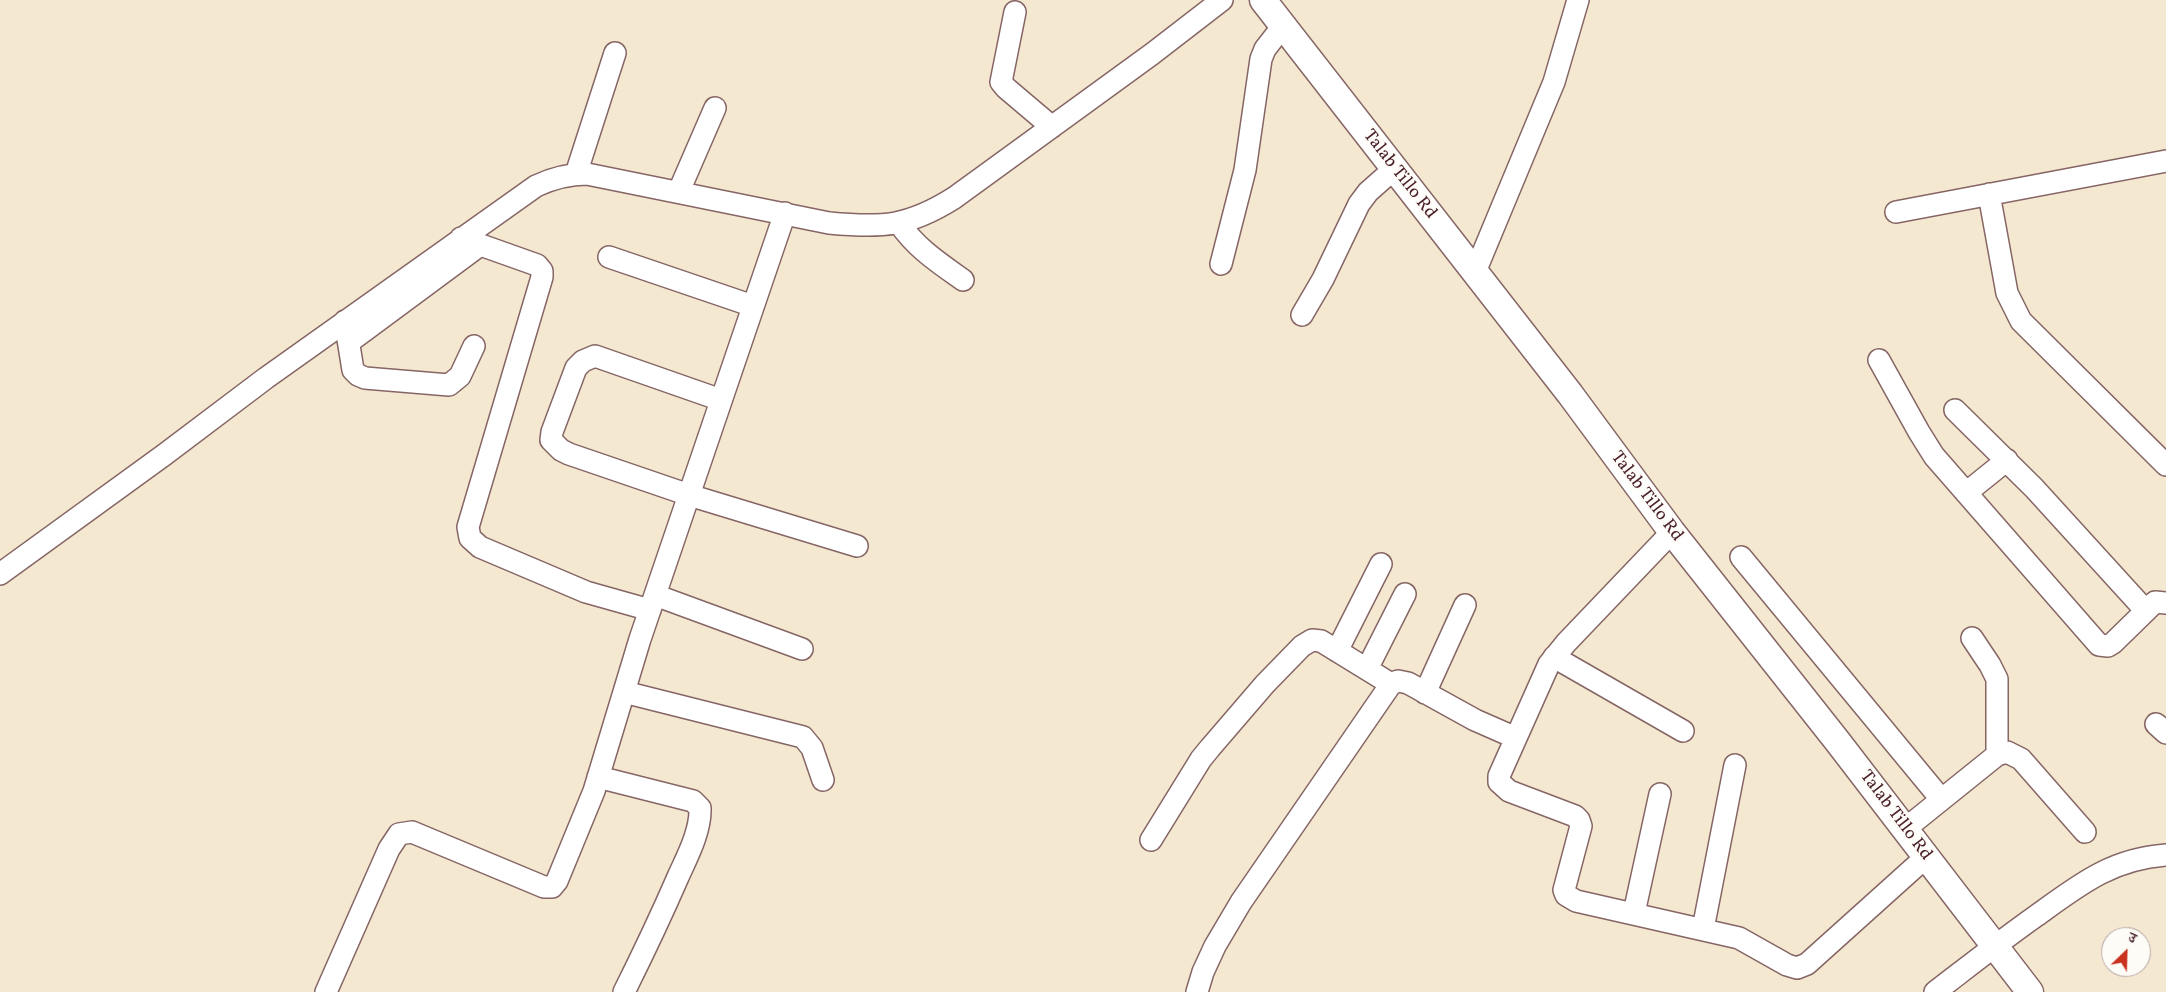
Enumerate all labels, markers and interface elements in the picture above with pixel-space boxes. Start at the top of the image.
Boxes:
street label: Talab Tillo Rd [1357,126,1441,224]
street label: Talab Tillo Rd [1605,448,1687,546]
street label: Talab Tillo Rd [1854,767,1936,865]
north arrow [2101,927,2151,977]
text: उ [2125,929,2139,949]

